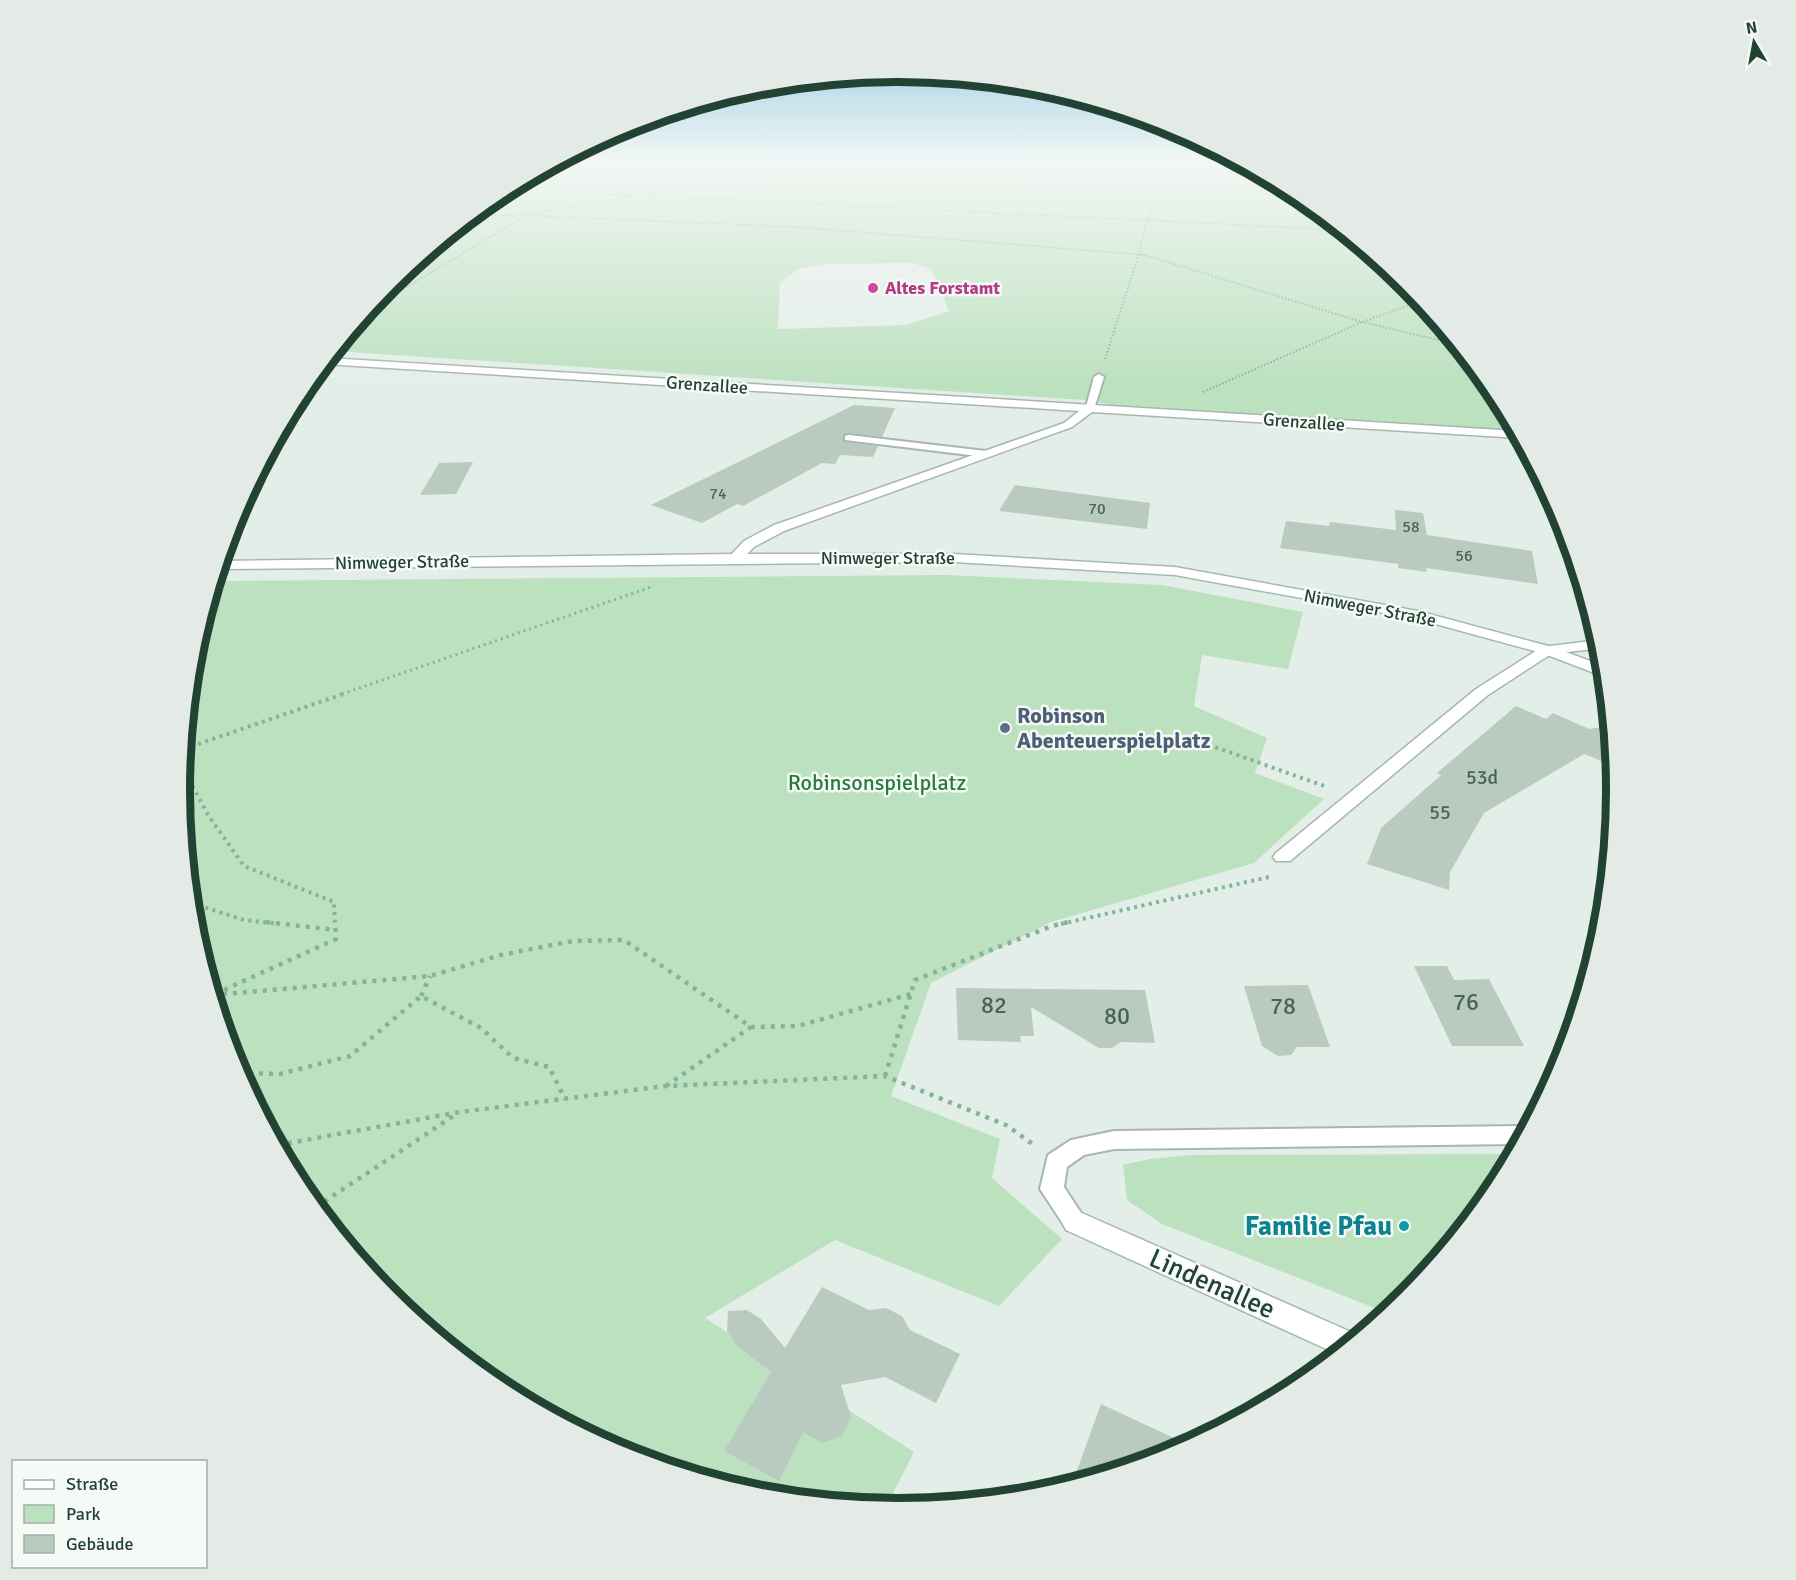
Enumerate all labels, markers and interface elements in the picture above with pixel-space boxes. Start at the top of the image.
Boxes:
north arrow [1724,12,1784,72]
text: N [1744,17,1759,39]
place label: Altes Forstamt [885,277,1000,299]
marker: Altes Forstamt [866,281,880,295]
street label: Grenzallee [665,371,749,399]
street label: Grenzallee [1262,408,1346,436]
house number: 74 [709,484,727,504]
house number: 70 [1088,499,1106,519]
house number: 58 [1402,517,1420,537]
house number: 56 [1455,546,1473,566]
street label: Nimweger Straße [821,547,955,569]
street label: Nimweger Straße [335,550,469,574]
street label: Nimweger Straße [1302,584,1438,632]
place label: Robinson Abenteuerspielplatz [1017,702,1211,754]
marker: Robinson Abenteuerspielplatz [998,721,1012,735]
house number: 53d [1466,765,1498,790]
park label: Robinsonspielplatz [788,769,966,796]
house number: 55 [1429,800,1451,825]
house number: 76 [1453,987,1479,1017]
house number: 82 [981,990,1007,1020]
house number: 78 [1270,991,1296,1021]
house number: 80 [1104,1001,1130,1031]
place label: Familie Pfau [1245,1210,1392,1243]
marker: Familie Pfau [1397,1219,1411,1233]
street label: Lindenallee [1144,1242,1280,1326]
legend [12,1460,207,1568]
text: Straße [66,1473,118,1495]
text: Park [66,1503,101,1525]
text: Gebäude [66,1533,134,1555]

